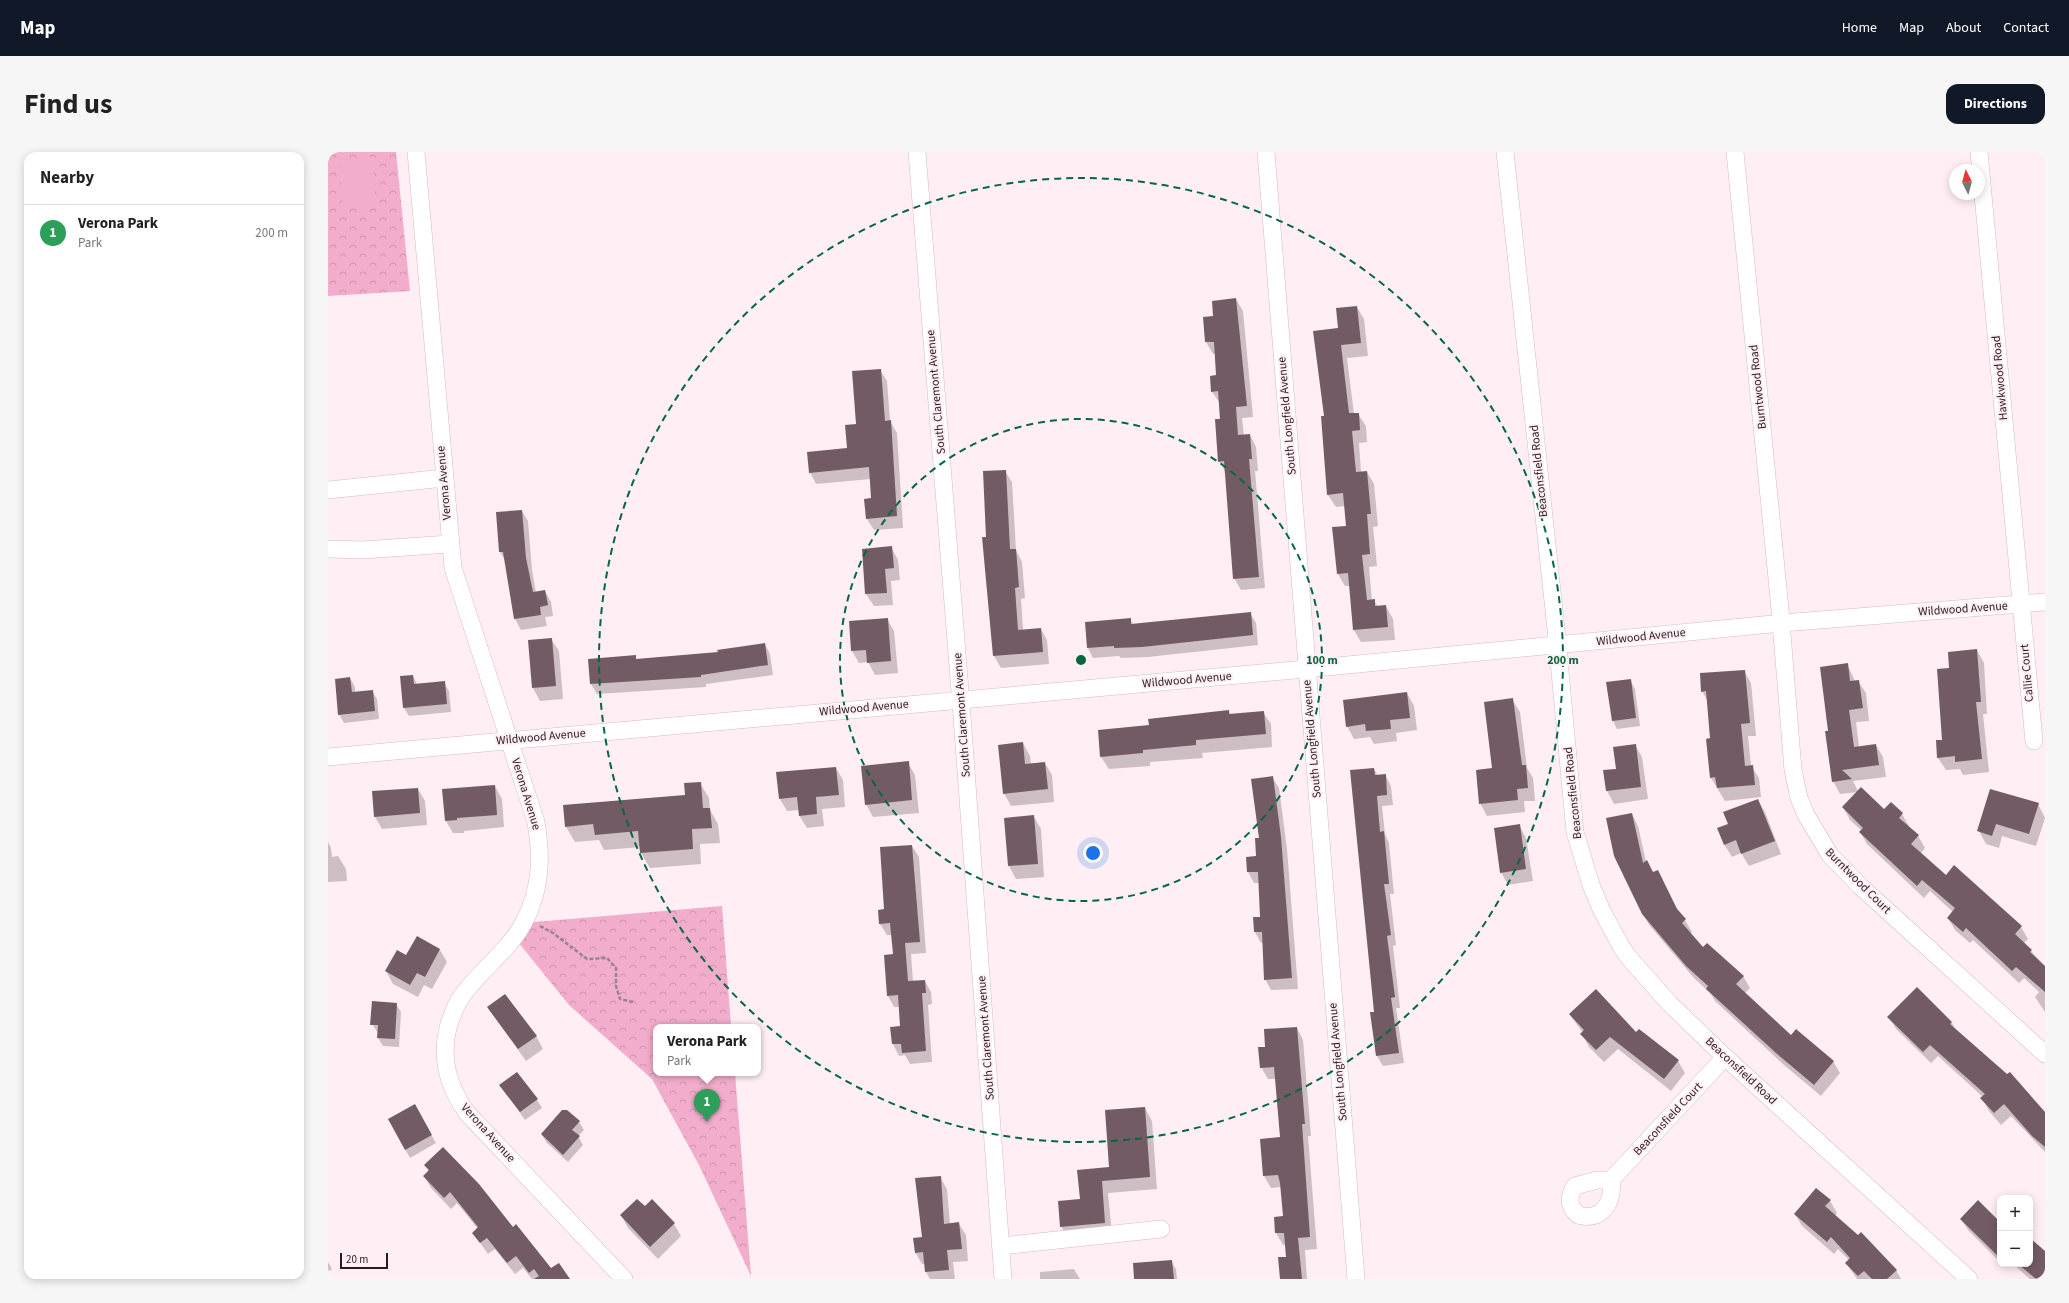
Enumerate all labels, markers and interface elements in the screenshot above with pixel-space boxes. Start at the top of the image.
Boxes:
text: Map [20,15,55,42]
text: Home [1842,18,1877,38]
text: Map [1899,18,1924,38]
text: About [1946,18,1981,38]
text: Contact [2003,18,2049,38]
text: Find us [24,84,112,124]
button: Directions [1946,84,2045,124]
north arrow [1949,164,1985,200]
text: Nearby [40,166,94,190]
text: Verona Park [78,213,158,234]
text: 1 [50,224,56,242]
text: 200 m [255,224,288,242]
text: Park [78,234,102,252]
street label: South Claremont Avenue [922,329,950,455]
street label: Hawkwood Road [1988,335,2012,421]
street label: Burntwood Road [1745,344,1771,430]
street label: South Longfield Avenue [1273,356,1301,476]
street label: Beaconsfield Road [1526,424,1552,518]
street label: Verona Avenue [432,445,456,521]
street label: Wildwood Avenue [1918,597,2008,621]
street label: Wildwood Avenue [1595,624,1687,650]
street label: Callie Court [2016,643,2038,703]
street label: South Claremont Avenue [949,652,975,778]
text: 100 m [1306,652,1338,669]
text: 200 m [1547,652,1579,669]
centre of rings [1074,653,1088,667]
street label: Wildwood Avenue [1142,668,1232,692]
street label: South Longfield Avenue [1298,679,1326,799]
street label: Wildwood Avenue [819,696,909,720]
street label: Wildwood Avenue [496,725,586,749]
street label: Beaconsfield Road [1560,746,1586,840]
street label: Verona Avenue [507,756,545,832]
your location [1083,843,1103,863]
street label: Burntwood Court [1821,844,1895,918]
street label: South Claremont Avenue [973,975,999,1101]
street label: South Longfield Avenue [1324,1002,1352,1122]
popup [653,1024,761,1076]
text: Verona Park [667,1031,747,1052]
street label: Beaconsfield Road [1701,1033,1781,1109]
text: Park [667,1052,691,1070]
street label: Beaconsfield Court [1629,1079,1707,1159]
pin: 1 [694,1089,720,1122]
street label: Verona Avenue [457,1100,519,1166]
map controls [1997,1195,2033,1267]
button: + [1997,1195,2033,1231]
button: − [1997,1231,2033,1267]
scale bar [340,1251,388,1270]
text: 20 m [346,1252,368,1267]

